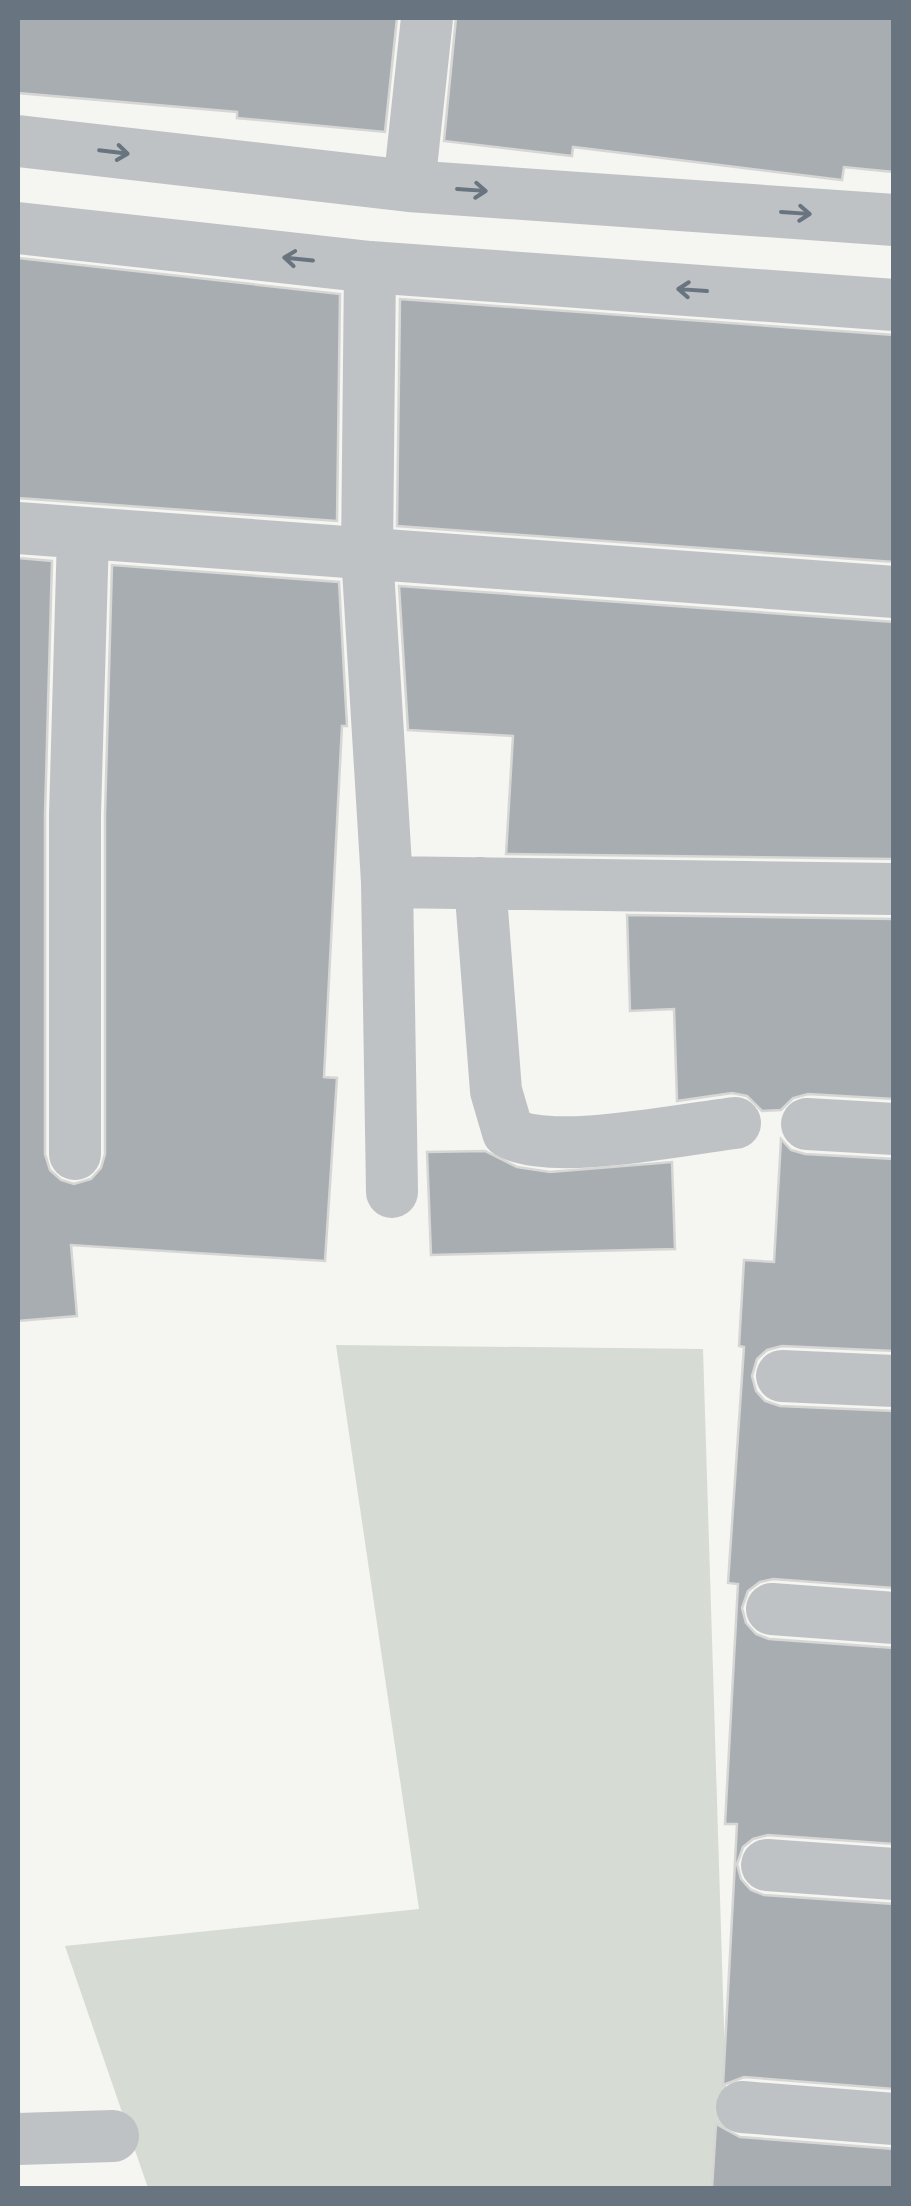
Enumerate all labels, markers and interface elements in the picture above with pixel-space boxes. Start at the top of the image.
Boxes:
one-way arrow [98,143,130,162]
one-way arrow [456,181,488,200]
one-way arrow [780,204,812,223]
one-way arrow [282,249,314,268]
one-way arrow [676,280,708,299]

